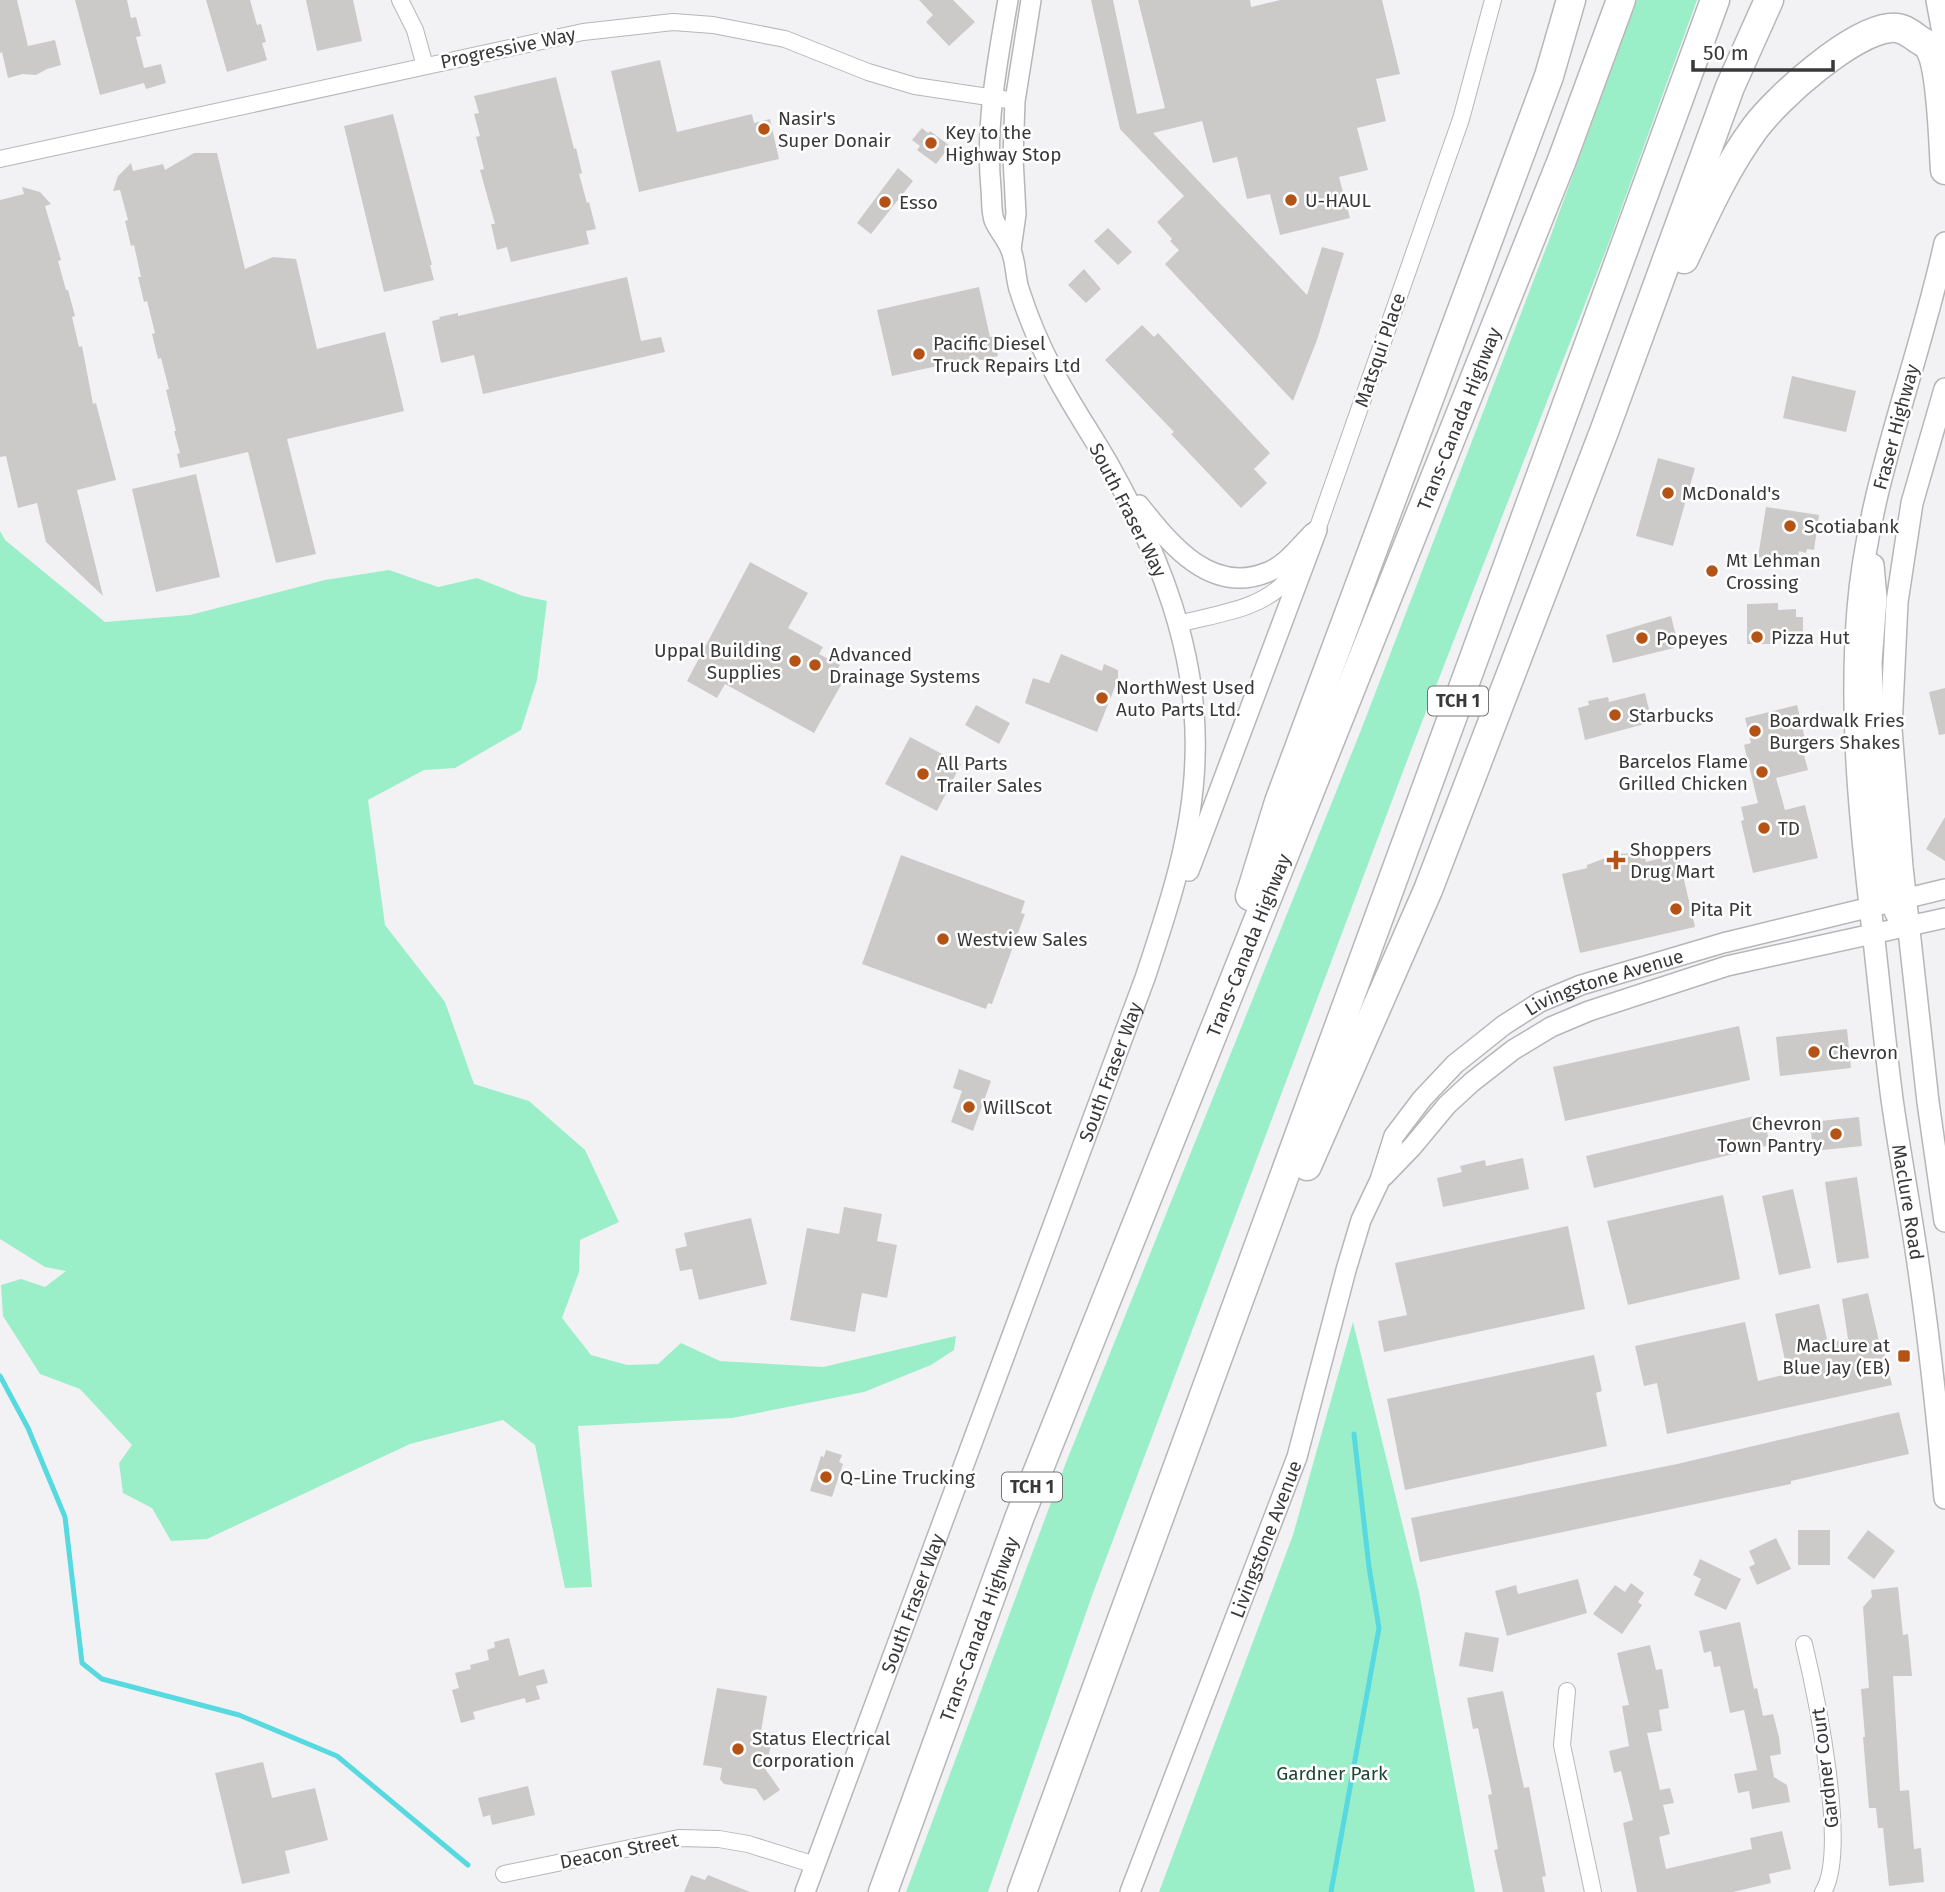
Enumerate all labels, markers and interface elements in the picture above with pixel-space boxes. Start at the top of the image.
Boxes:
street label: Progressive Way [438,22,578,74]
scale bar [1693,28,1833,72]
text: 50 m [1703,40,1749,66]
place label: Nasir's Super Donair [778,107,892,152]
marker: Nasir's Super Donair [756,121,772,137]
place label: Key to the Highway Stop [945,121,1061,166]
marker: Key to the Highway Stop [923,135,939,151]
place label: U-HAUL [1305,189,1371,212]
place label: Esso [899,191,938,214]
marker: U-HAUL [1283,192,1299,208]
marker: Esso [877,194,893,210]
street label: Matsqui Place [1350,290,1410,410]
street label: Trans-Canada Highway [1412,323,1506,513]
place label: Pacific Diesel Truck Repairs Ltd [933,332,1081,377]
marker: Pacific Diesel Truck Repairs Ltd [911,346,927,362]
street label: Fraser Highway [1868,361,1924,492]
street label: South Fraser Way [1084,439,1172,581]
place label: McDonald's [1682,482,1780,505]
marker: McDonald's [1660,485,1676,501]
place label: Scotiabank [1804,515,1899,538]
marker: Scotiabank [1782,518,1798,534]
place label: Mt Lehman Crossing [1726,549,1821,594]
marker: Mt Lehman Crossing [1704,563,1720,579]
place label: Pizza Hut [1771,626,1850,649]
place label: Popeyes [1656,627,1728,650]
marker: Pizza Hut [1749,629,1765,645]
marker: Popeyes [1634,630,1650,646]
place label: Uppal Building Supplies [654,639,781,684]
place label: Advanced Drainage Systems [829,643,980,688]
marker: Uppal Building Supplies [787,653,803,669]
marker: Advanced Drainage Systems [807,657,823,673]
place label: NorthWest Used Auto Parts Ltd. [1116,676,1255,721]
road number: TCH 1 [1428,686,1488,716]
marker: NorthWest Used Auto Parts Ltd. [1094,690,1110,706]
place label: Starbucks [1629,704,1714,727]
marker: Starbucks [1607,707,1623,723]
place label: Boardwalk Fries Burgers Shakes [1769,709,1905,754]
marker: Boardwalk Fries Burgers Shakes [1747,723,1763,739]
place label: Barcelos Flame Grilled Chicken [1618,750,1748,795]
place label: All Parts Trailer Sales [937,752,1042,797]
marker: Barcelos Flame Grilled Chicken [1754,764,1770,780]
marker: All Parts Trailer Sales [915,766,931,782]
place label: TD [1778,817,1800,840]
marker: TD [1756,820,1772,836]
place label: Shoppers Drug Mart [1630,838,1715,883]
street label: Trans-Canada Highway [1201,850,1295,1040]
marker: Shoppers Drug Mart [1608,852,1624,868]
place label: Pita Pit [1690,898,1752,921]
marker: Pita Pit [1668,901,1684,917]
place label: Westview Sales [957,928,1088,951]
marker: Westview Sales [935,931,951,947]
street label: Livingstone Avenue [1520,944,1686,1020]
street label: South Fraser Way [1074,998,1147,1145]
place label: Chevron [1828,1041,1898,1064]
marker: Chevron [1806,1044,1822,1060]
place label: WillScot [983,1096,1052,1119]
marker: WillScot [961,1099,977,1115]
place label: Chevron Town Pantry [1717,1112,1823,1157]
marker: Chevron Town Pantry [1828,1126,1844,1142]
street label: Maclure Road [1888,1142,1929,1261]
place label: MacLure at Blue Jay (EB) [1782,1334,1890,1379]
marker: MacLure at Blue Jay (EB) [1896,1348,1912,1364]
street label: Livingstone Avenue [1225,1457,1306,1621]
place label: Q-Line Trucking [840,1466,975,1489]
marker: Q-Line Trucking [818,1469,834,1485]
road number: TCH 1 [1002,1472,1062,1502]
street label: South Fraser Way [876,1530,949,1676]
street label: Trans-Canada Highway [935,1533,1023,1724]
street label: Gardner Court [1806,1706,1844,1829]
place label: Status Electrical Corporation [752,1727,891,1772]
marker: Status Electrical Corporation [730,1741,746,1757]
park label: Gardner Park [1276,1762,1388,1785]
street label: Deacon Street [558,1828,680,1874]

